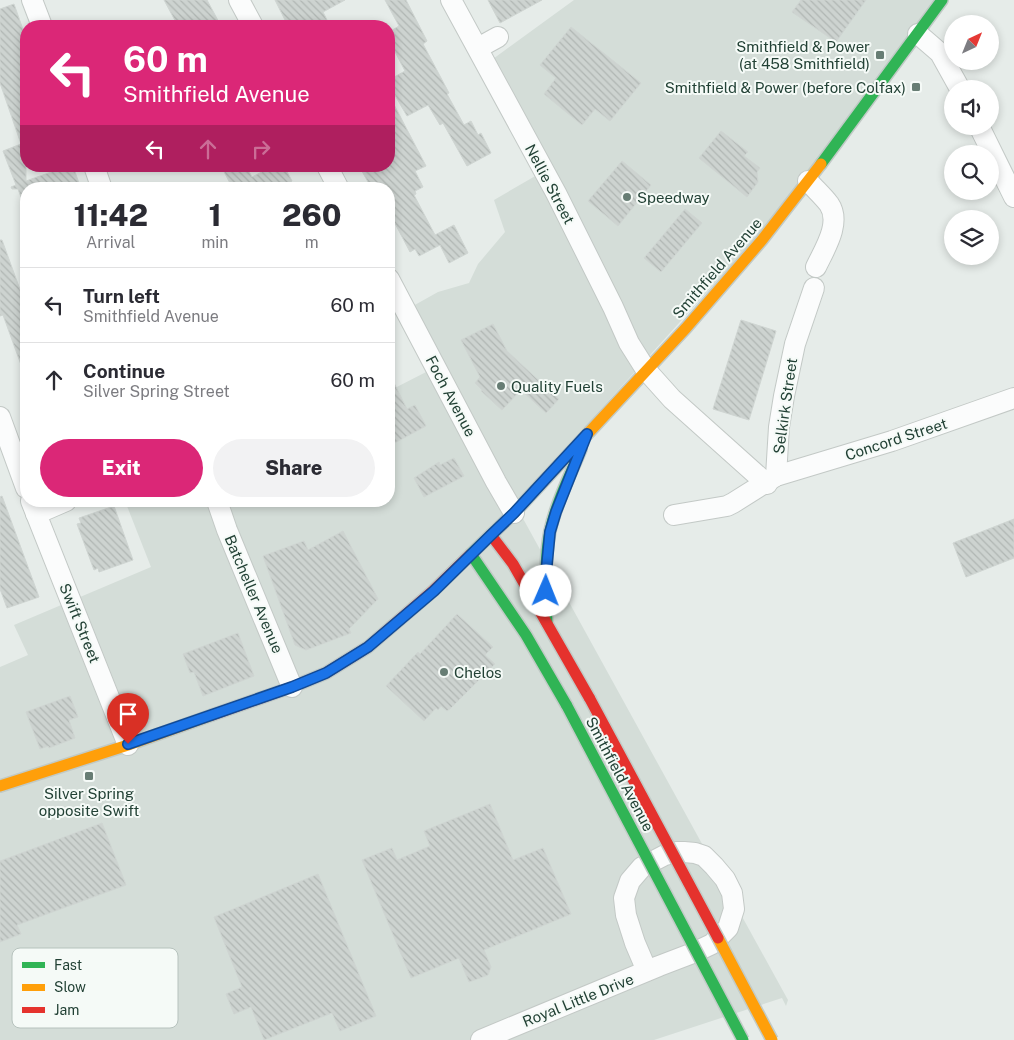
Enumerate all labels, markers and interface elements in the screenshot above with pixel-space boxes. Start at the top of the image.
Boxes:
north arrow [944,15,999,70]
map controls [944,15,999,265]
place label: Smithfield & Power (at 458 Smithfield) [736,38,870,72]
text: 60 m [123,39,208,80]
icon: left [40,40,105,105]
marker: Smithfield & Power (at 458 Smithfield) [874,49,886,61]
place label: Smithfield & Power (before Colfax) [665,79,906,96]
button: sound [944,80,999,135]
text: Smithfield Avenue [123,81,310,107]
marker: Smithfield & Power (before Colfax) [910,81,922,93]
icon: left [141,135,169,163]
icon: ahead [194,135,222,163]
icon: right [247,135,275,163]
street label: Nellie Street [522,141,578,227]
button: search [944,145,999,200]
place label: Speedway [637,189,710,206]
marker: Speedway [621,191,633,203]
text: 11:42 [73,197,148,233]
text: 1 [208,197,222,233]
text: 260 [282,197,342,233]
button: layers [944,210,999,265]
street label: Smithfield Avenue [669,214,765,322]
text: Arrival [86,233,135,252]
text: min [201,233,229,252]
text: m [305,233,319,252]
text: Turn left [83,285,160,307]
icon: left [40,291,68,319]
text: 60 m [331,294,375,316]
text: Smithfield Avenue [83,307,219,326]
street label: Foch Avenue [423,353,479,439]
street label: Selkirk Street [770,357,800,455]
text: Continue [83,360,165,382]
icon: ahead [40,366,68,394]
text: 60 m [331,369,375,391]
place label: Quality Fuels [511,378,603,395]
marker: Quality Fuels [495,380,507,392]
text: Silver Spring Street [83,382,230,401]
street label: Concord Street [843,414,949,463]
button: Exit [40,439,203,497]
button: Share [213,439,375,497]
street label: Batcheller Avenue [221,532,287,656]
position arrow [519,564,571,616]
street label: Swift Street [56,581,104,665]
place label: Chelos [454,664,502,681]
marker: Chelos [438,666,450,678]
pin [107,693,149,744]
icon: arrive [114,700,142,728]
street label: Smithfield Avenue [583,714,657,834]
marker: Silver Spring opposite Swift [83,770,95,782]
place label: Silver Spring opposite Swift [39,785,139,819]
legend [12,948,178,1028]
text: Fast [54,957,82,973]
street label: Royal Little Drive [520,970,636,1030]
text: Slow [54,979,86,995]
text: Jam [54,1002,79,1018]

